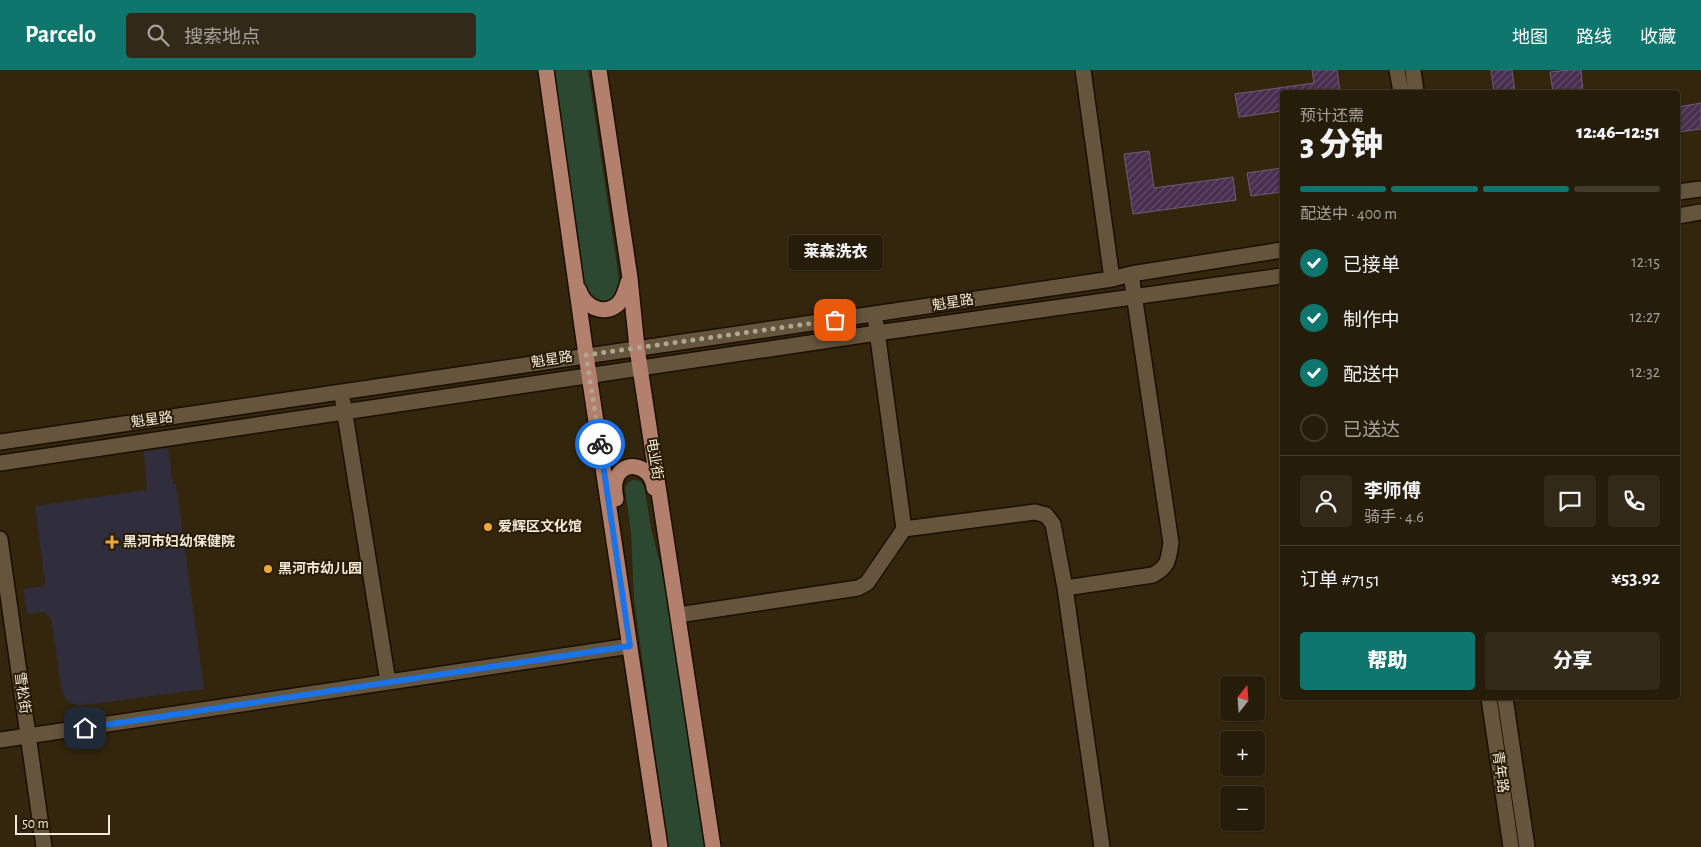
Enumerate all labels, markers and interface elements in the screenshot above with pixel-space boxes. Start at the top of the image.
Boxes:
search box [126,13,476,58]
icon: search [144,21,172,49]
text: Parcelo [25,23,96,47]
text: 搜索地点 [184,28,260,47]
text: 地图 [1512,29,1548,47]
text: 路线 [1576,29,1612,47]
text: 收藏 [1640,29,1676,47]
text: 预计还需 [1300,108,1364,124]
text: 12:46–12:51 [1576,123,1660,142]
text: 3 分钟 [1300,129,1383,161]
text: 配送中 · 400 m [1300,206,1397,222]
callout: 莱森洗衣 [788,235,882,270]
text: 莱森洗衣 [803,244,868,260]
icon: check [1300,249,1328,277]
text: 12:15 [1631,254,1660,270]
text: 已接单 [1343,256,1400,275]
street label: 魁星路 [931,291,975,313]
pin [814,299,856,341]
icon: check [1300,304,1328,332]
icon: bag [821,306,849,334]
text: 12:27 [1630,309,1660,325]
text: 制作中 [1343,311,1400,330]
street label: 魁星路 [530,348,574,370]
icon: check [1300,359,1328,387]
text: 12:32 [1630,364,1660,380]
text: 配送中 [1343,366,1400,385]
street label: 魁星路 [130,408,174,430]
courier [575,419,625,469]
text: 已送达 [1343,421,1400,440]
icon: bike [586,430,614,458]
street label: 电业街 [644,437,665,481]
button: person [1300,475,1352,527]
button: chat [1544,475,1596,527]
button: phone [1608,475,1660,527]
text: 李师傅 [1364,482,1421,501]
text: 骑手 · 4.6 [1364,509,1424,525]
place label: 爱辉区文化馆 [498,518,582,534]
marker: 爱辉区文化馆 [482,521,494,533]
place label: 黑河市妇幼保健院 [123,533,235,549]
marker: 黑河市妇幼保健院 [105,535,119,549]
place label: 黑河市幼儿园 [278,560,362,576]
marker: 黑河市幼儿园 [262,563,274,575]
text: ¥53.92 [1611,569,1660,588]
text: 订单 #7151 [1300,571,1380,590]
button: 帮助 [1300,632,1475,690]
button: 分享 [1485,632,1660,690]
street label: 雪松街 [12,671,33,715]
north arrow [1220,676,1265,721]
map controls [1220,676,1265,831]
pin [64,707,106,749]
icon: home [71,714,99,742]
button: + [1220,731,1265,776]
street label: 青年路 [1490,750,1511,794]
button: − [1220,786,1265,831]
scale bar [15,812,110,835]
text: 50 m [22,817,49,831]

